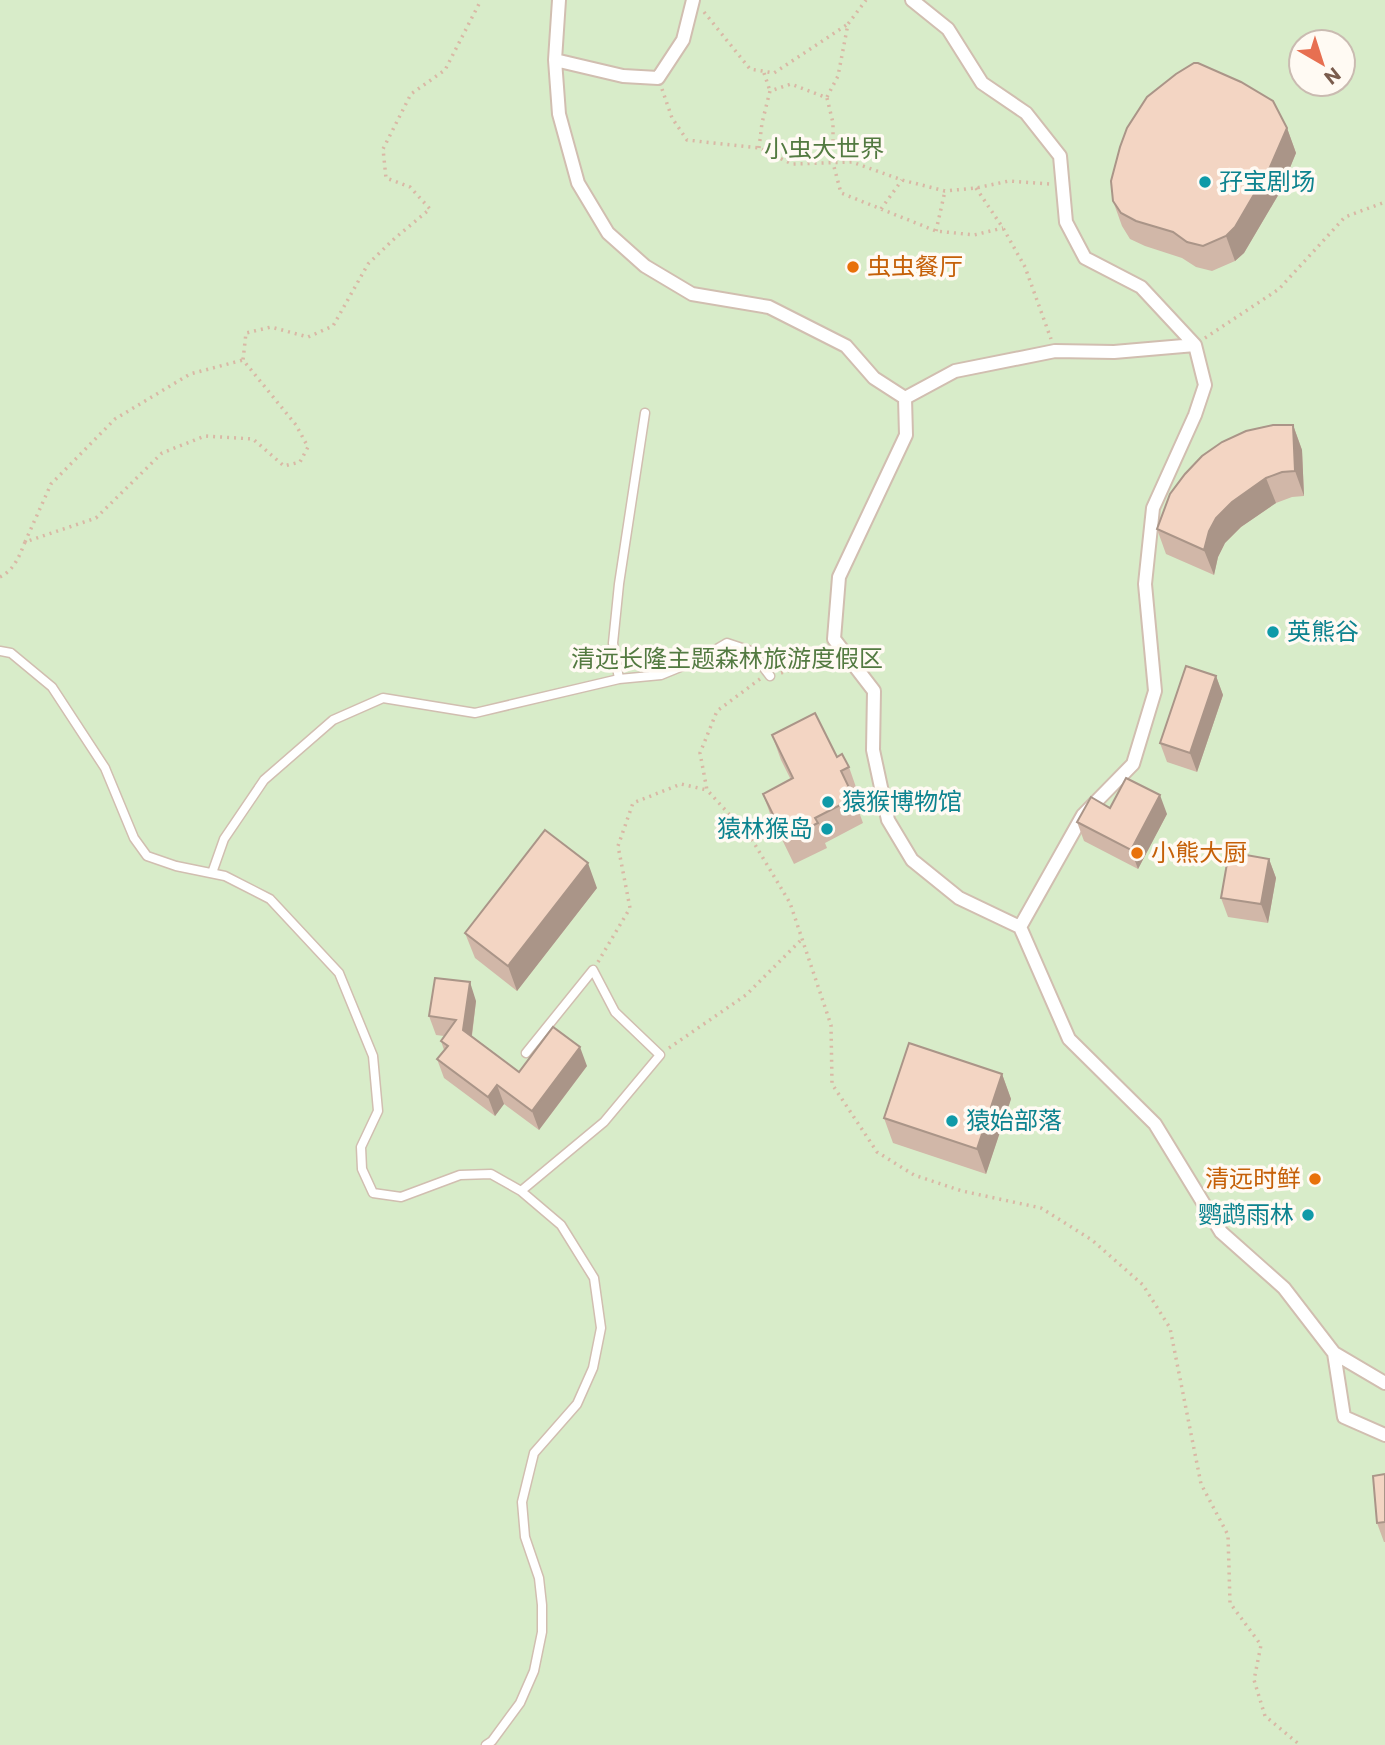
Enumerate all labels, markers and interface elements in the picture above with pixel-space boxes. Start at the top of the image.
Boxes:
north arrow [1287,28,1357,98]
text: N [1320,63,1346,90]
park label: 小虫大世界 [764,133,884,162]
place label: 孖宝剧场 [1219,166,1315,195]
marker: 孖宝剧场 [1197,174,1213,190]
place label: 虫虫餐厅 [867,251,963,280]
marker: 虫虫餐厅 [845,259,861,275]
place label: 英熊谷 [1287,616,1359,645]
marker: 英熊谷 [1265,624,1281,640]
park label: 清远长隆主题森林旅游度假区 [571,643,883,672]
place label: 猿猴博物馆 [842,786,962,815]
marker: 猿猴博物馆 [820,794,836,810]
place label: 猿林猴岛 [717,813,813,842]
marker: 猿林猴岛 [819,821,835,837]
place label: 小熊大厨 [1151,837,1247,866]
marker: 小熊大厨 [1129,845,1145,861]
place label: 猿始部落 [966,1105,1062,1134]
marker: 猿始部落 [944,1113,960,1129]
place label: 清远时鲜 [1205,1163,1301,1192]
marker: 清远时鲜 [1307,1171,1323,1187]
place label: 鹦鹉雨林 [1198,1199,1294,1228]
marker: 鹦鹉雨林 [1300,1207,1316,1223]

